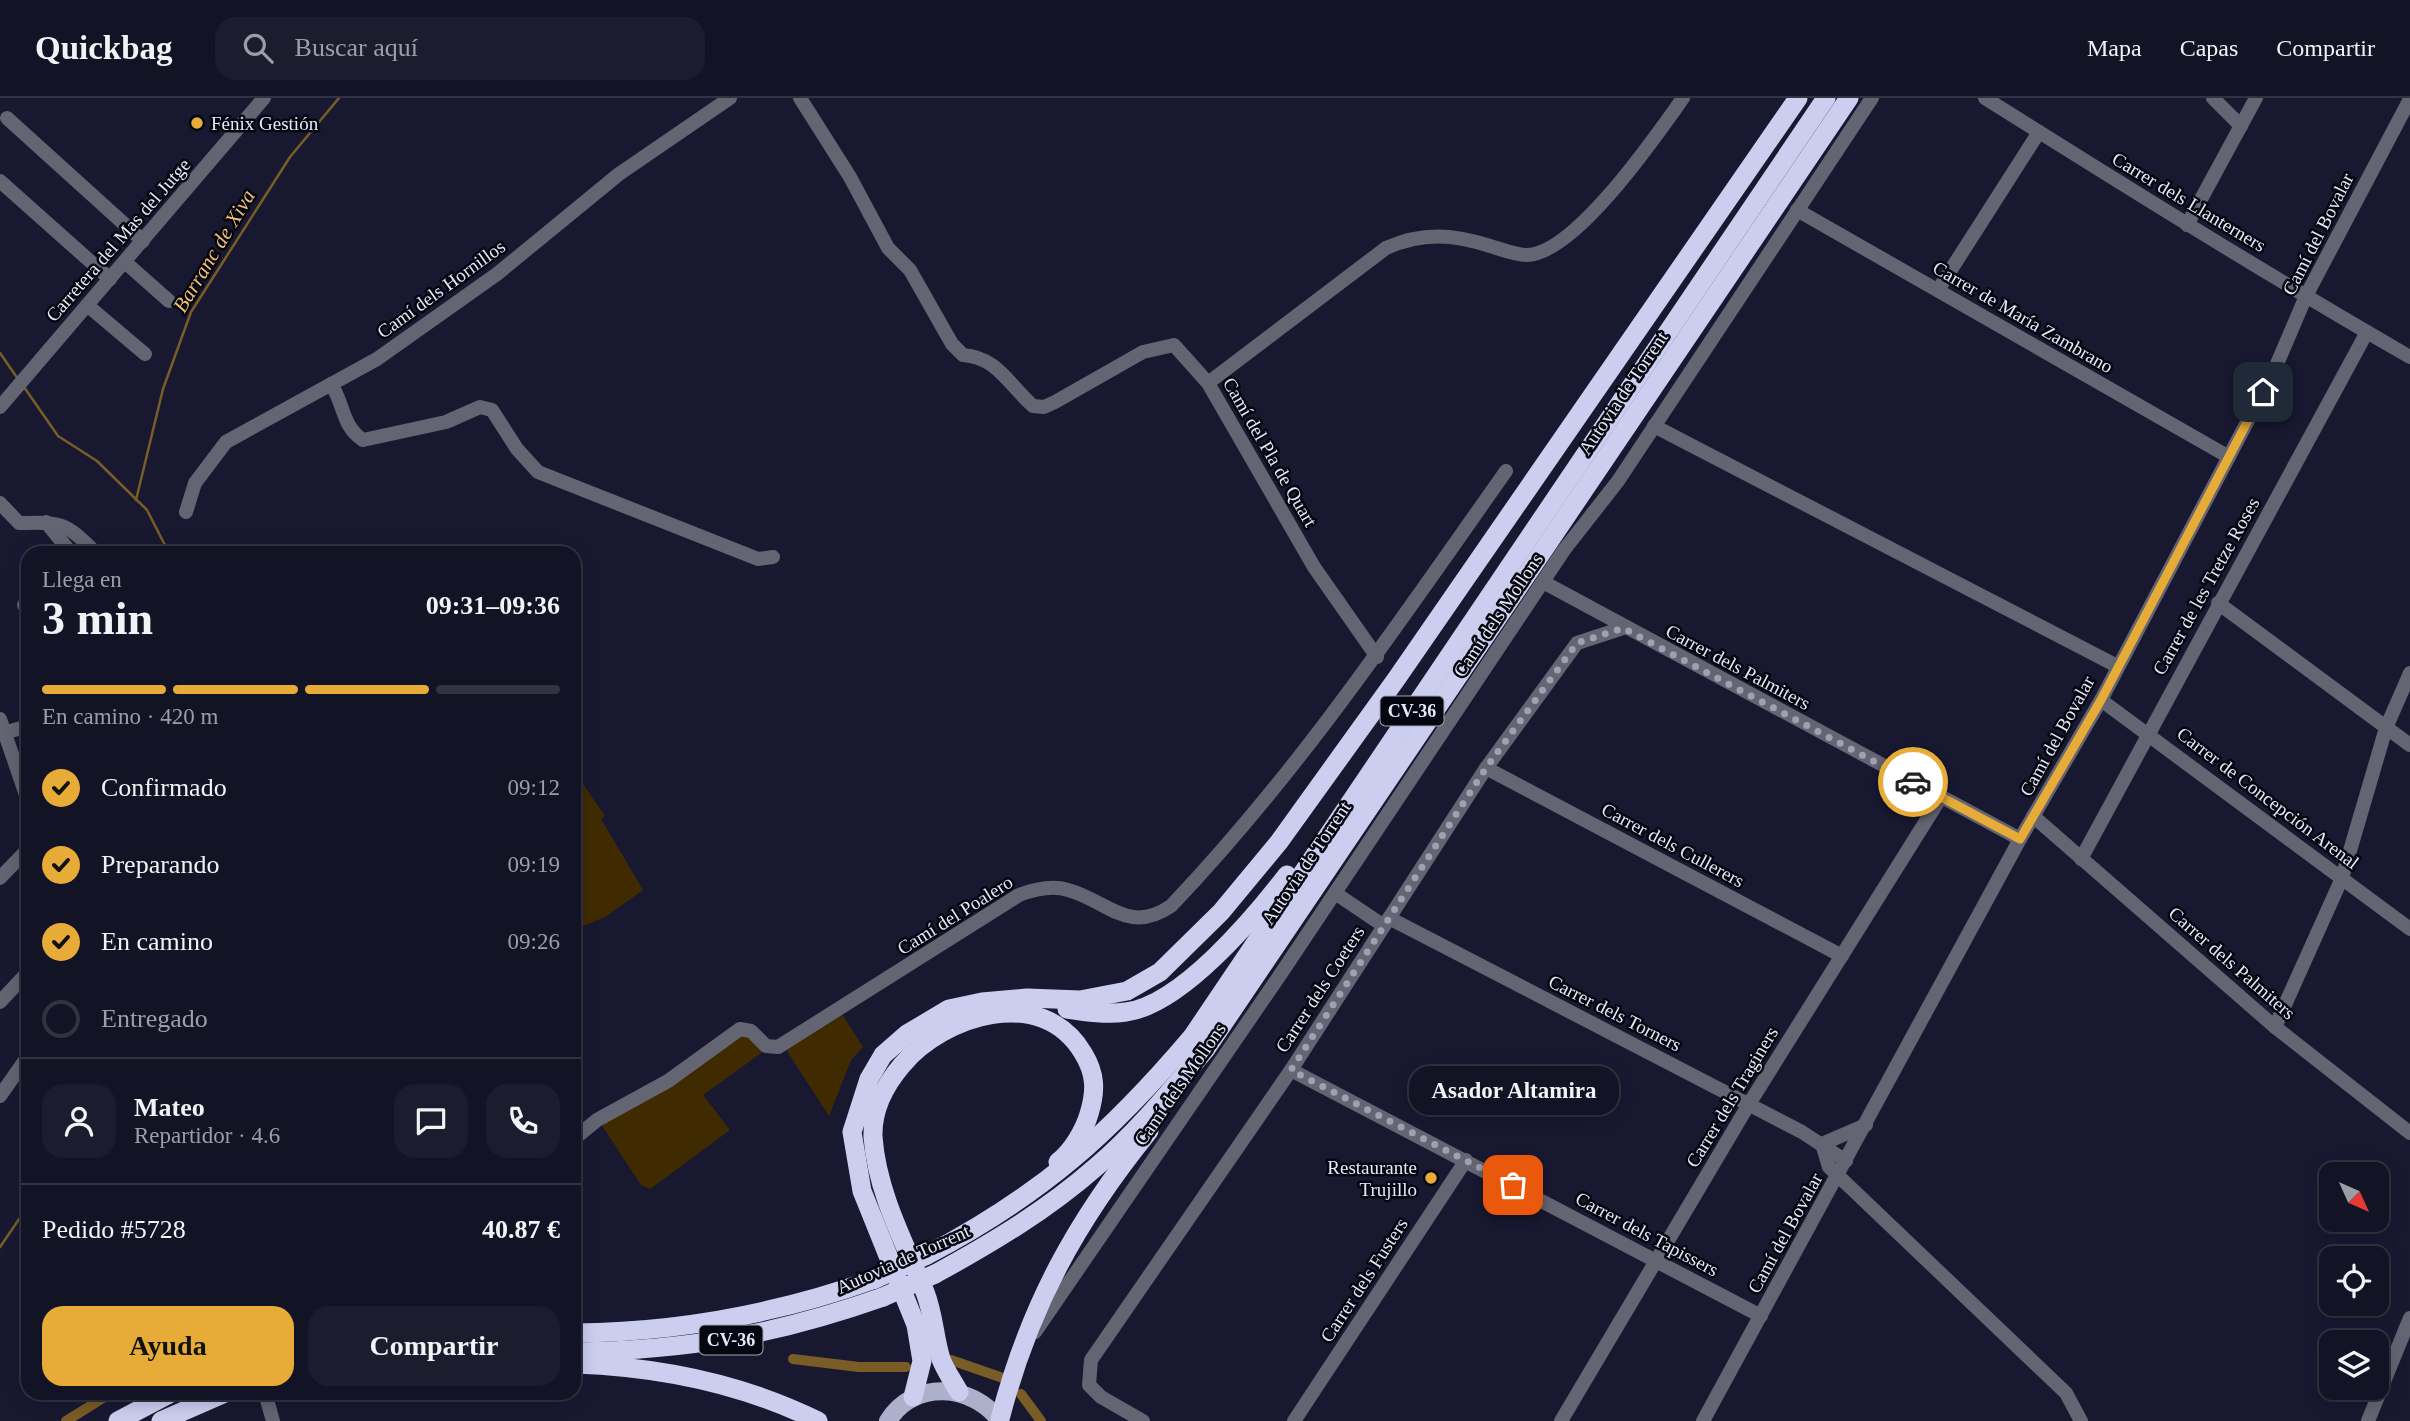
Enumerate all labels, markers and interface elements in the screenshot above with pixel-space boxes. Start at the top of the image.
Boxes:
search box [215,17,705,80]
icon: search [239,29,277,67]
text: Quickbag [35,30,173,66]
text: Buscar aquí [295,33,418,62]
text: Mapa [2087,35,2142,61]
text: Capas [2180,35,2238,61]
text: Compartir [2276,35,2375,61]
place label: Fénix Gestión [211,113,319,134]
marker: Fénix Gestión [189,115,205,131]
street label: Carrer dels Llanterners [2109,148,2269,256]
street label: Carretera del Mas del Jutge [42,154,194,326]
street label: Camí del Bovalar [2278,169,2358,298]
water label: Barranc de Xiva [168,185,260,317]
street label: Camí dels Hornillos [373,236,509,342]
street label: Carrer de María Zambrano [1929,257,2117,377]
street label: Autovia de Torrent [1574,327,1672,459]
pin [2233,362,2293,422]
icon: home [2244,373,2282,411]
street label: Camí del Pla de Quart [1219,374,1322,531]
street label: Carrer de les Tretze Roses [2148,494,2264,678]
street label: Camí dels Mollons [1449,549,1547,681]
text: Llega en [42,567,122,592]
text: 09:31–09:36 [426,591,560,620]
text: 3 min [42,593,153,644]
street label: Carrer dels Palmiters [1662,620,1814,714]
street label: Camí del Bovalar [2015,672,2099,800]
road number: CV-36 [1380,696,1444,726]
text: En camino · 420 m [42,704,218,729]
street label: Carrer de Concepción Arenal [2173,723,2363,873]
courier [1878,747,1948,817]
icon: car [1894,763,1932,801]
icon: check [42,769,80,807]
text: Confirmado [101,773,227,802]
text: 09:12 [508,775,560,800]
street label: Autovia de Torrent [1257,797,1355,929]
street label: Carrer dels Cullerers [1598,799,1748,891]
icon: check [42,846,80,884]
text: Preparando [101,850,219,879]
text: 09:19 [508,852,560,877]
street label: Camí del Poalero [893,871,1017,959]
street label: Carrer dels Palmiters [2165,902,2299,1024]
street label: Carrer dels Coeters [1271,922,1369,1056]
icon: check [42,923,80,961]
text: En camino [101,927,213,956]
text: 09:26 [508,929,560,954]
street label: Carrer dels Torners [1545,970,1685,1056]
text: Entregado [101,1004,208,1033]
street label: Camí dels Mollons [1130,1019,1230,1149]
street label: Carrer dels Traginers [1682,1023,1782,1171]
callout: Asador Altamira [1408,1066,1618,1115]
text: Asador Altamira [1431,1078,1597,1103]
button: person [42,1084,116,1158]
button: chat [394,1084,468,1158]
button: phone [486,1084,560,1158]
text: Mateo [134,1093,205,1122]
text: Repartidor · 4.6 [134,1123,280,1148]
pin [1483,1155,1543,1215]
place label: Restaurante Trujillo [1327,1157,1417,1200]
north arrow [2319,1162,2389,1232]
map controls [2319,1162,2389,1400]
icon: bag [1494,1166,1532,1204]
street label: Camí del Bovalar [1743,1169,1827,1297]
marker: Restaurante Trujillo [1423,1170,1439,1186]
street label: Carrer dels Tapissers [1572,1187,1722,1281]
street label: Carrer dels Fusters [1316,1214,1412,1346]
text: Pedido #5728 [42,1215,186,1244]
text: 40.87 € [482,1215,560,1244]
street label: Autovia de Torrent [833,1220,974,1298]
button: locate [2319,1246,2389,1316]
button: Ayuda [42,1306,294,1386]
button: Compartir [308,1306,560,1386]
road number: CV-36 [700,1325,762,1354]
button: layers [2319,1330,2389,1400]

